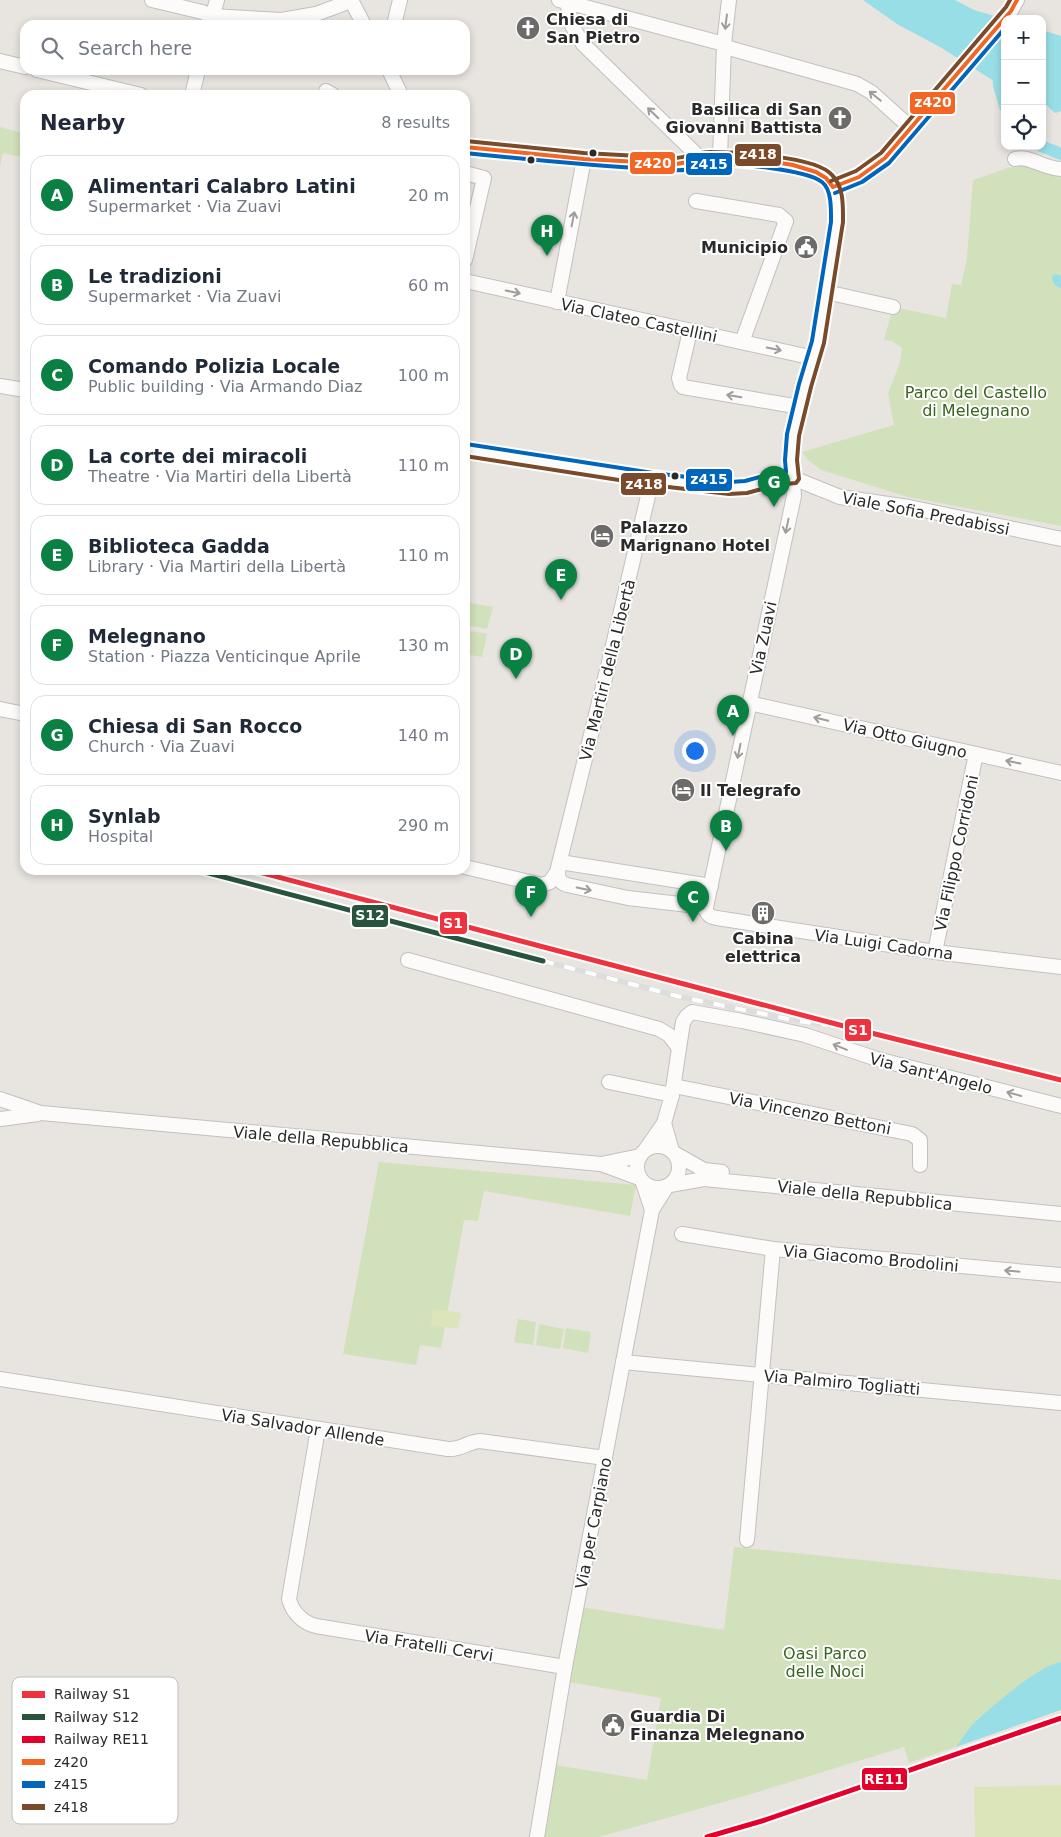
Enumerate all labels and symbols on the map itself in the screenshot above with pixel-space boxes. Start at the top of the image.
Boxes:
place label: Chiesa di San Pietro [546,10,640,47]
one-way arrow [721,13,731,29]
church icon: Chiesa di San Pietro [515,15,541,41]
one-way arrow [868,90,881,101]
line badge: z420 [909,91,956,115]
text: z420 [914,94,952,110]
place label: Basilica di San Giovanni Battista [666,100,822,137]
church icon: Basilica di San Giovanni Battista [827,105,853,131]
one-way arrow [647,107,659,119]
line badge: z418 [734,143,782,167]
text: z418 [739,146,777,162]
unlabelled marker [588,148,598,158]
line badge: z420 [629,151,676,175]
line badge: z415 [685,152,733,176]
unlabelled marker [526,155,536,165]
text: z420 [634,155,672,171]
text: z415 [690,156,728,172]
one-way arrow [569,212,578,228]
pin: H [531,215,563,256]
public building icon: Municipio [793,234,819,260]
place label: Municipio [701,238,788,257]
one-way arrow [504,288,520,297]
street label: Via Clateo Castellini [559,295,719,346]
one-way arrow [766,344,782,354]
park label: Parco del Castello di Melegnano [905,383,1047,420]
one-way arrow [727,391,743,401]
pin: G [758,466,790,507]
line badge: z415 [685,468,733,492]
unlabelled marker [670,471,680,481]
text: z415 [690,471,728,487]
line badge: z418 [620,472,667,496]
text: z418 [625,476,663,492]
street label: Viale Sofia Predabissi [841,488,1011,539]
one-way arrow [782,517,791,533]
place label: Palazzo Marignano Hotel [620,518,770,555]
hotel icon: Palazzo Marignano Hotel [589,523,615,549]
pin: E [545,559,577,600]
street label: Via Martiri della Libertà [576,577,639,763]
street label: Via Zuavi [746,600,781,677]
pin: D [500,638,532,679]
pin: A [717,695,749,736]
one-way arrow [813,714,829,723]
street label: Via Otto Giugno [841,715,969,762]
your location [682,738,708,764]
one-way arrow [734,742,744,758]
one-way arrow [1006,757,1022,766]
street label: Via Filippo Corridoni [931,773,982,933]
hotel icon: Il Telegrafo [670,777,696,803]
place label: Il Telegrafo [700,781,801,800]
pin: B [710,810,742,851]
pin: F [515,876,547,917]
pin: C [677,881,709,922]
one-way arrow [575,885,591,894]
building icon: Cabina elettrica [750,900,776,926]
line badge: S12 [351,904,389,928]
text: S12 [355,907,385,923]
line badge: S1 [439,911,468,935]
text: S1 [443,915,463,931]
street label: Via Luigi Cadorna [813,925,955,964]
place label: Cabina elettrica [725,929,801,966]
line badge: S1 [844,1018,872,1042]
text: S1 [848,1022,868,1038]
one-way arrow [833,1042,848,1051]
street label: Via Sant'Angelo [867,1049,994,1098]
street label: Via Vincenzo Bettoni [727,1088,893,1139]
one-way arrow [1006,1089,1022,1098]
street label: Viale della Repubblica [232,1122,410,1157]
street label: Viale della Repubblica [776,1177,954,1214]
street label: Via Giacomo Brodolini [782,1241,959,1276]
one-way arrow [1005,1266,1021,1275]
street label: Via Palmiro Togliatti [763,1366,921,1399]
street label: Via Salvador Allende [220,1405,386,1450]
street label: Via per Carpiano [571,1456,616,1590]
street label: Via Fratelli Cervi [363,1626,495,1665]
park label: Oasi Parco delle Noci [783,1644,867,1681]
legend [12,1677,178,1824]
text: Railway S1 [54,1686,130,1702]
place label: Guardia Di Finanza Melegnano [630,1707,805,1744]
text: Railway S12 [54,1709,139,1725]
public building icon: Guardia Di Finanza Melegnano [600,1712,626,1738]
text: Railway RE11 [54,1731,149,1747]
text: z420 [54,1754,88,1770]
line badge: RE11 [861,1767,908,1791]
text: RE11 [864,1771,904,1787]
text: z415 [54,1776,88,1792]
text: z418 [54,1799,88,1815]

